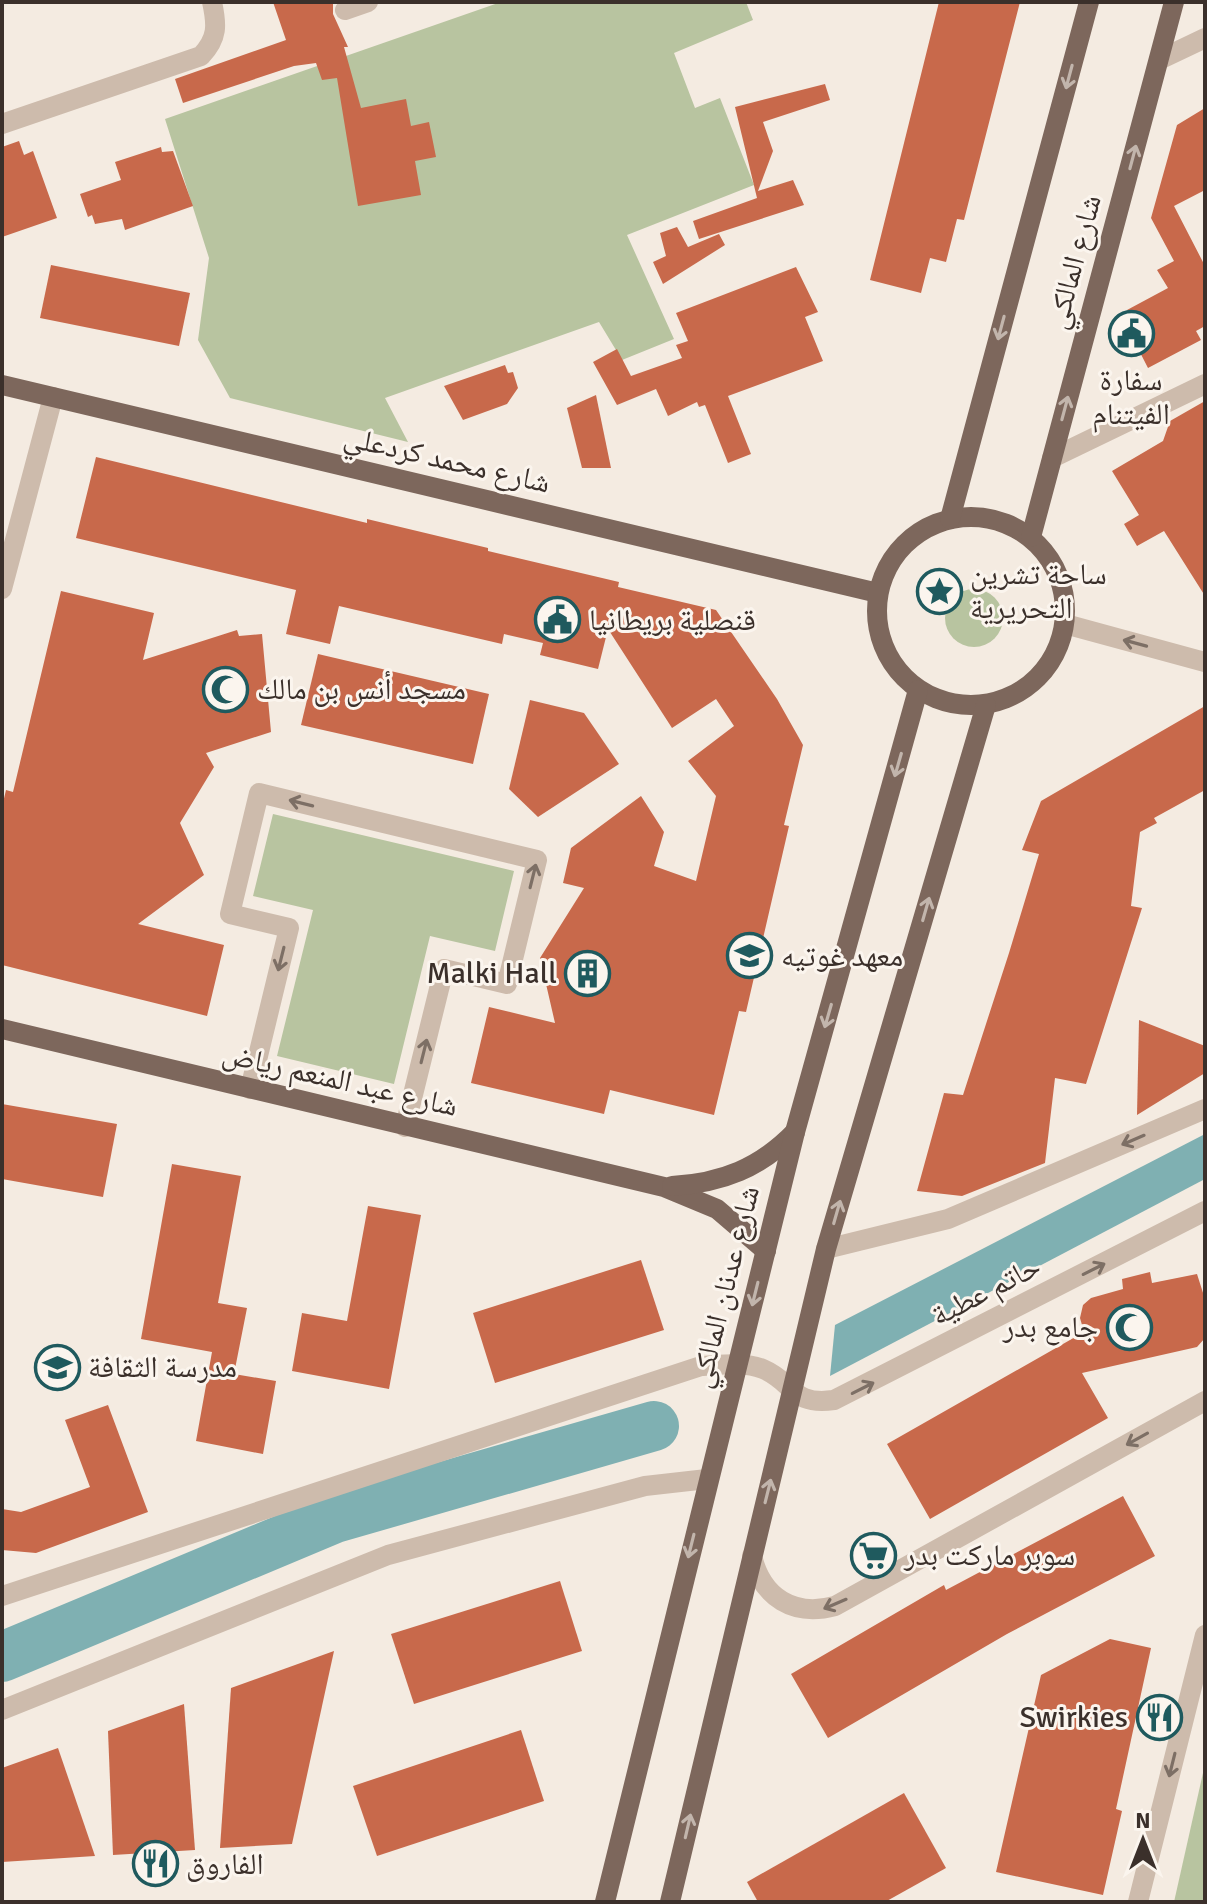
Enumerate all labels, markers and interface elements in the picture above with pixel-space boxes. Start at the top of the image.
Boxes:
one-way arrow [1061,64,1076,90]
one-way arrow [1126,144,1141,170]
street label: شارع المالكي [1038,191,1114,335]
public building icon: سفارة الفيتنام [1107,310,1155,358]
one-way arrow [993,315,1008,341]
place label: سفارة الفيتنام [1092,362,1170,433]
one-way arrow [1059,395,1074,421]
street label: شارع محمد كردعلي [339,418,554,506]
place label: ساحة تشرين التحريرية [970,556,1107,627]
place icon: ساحة تشرين التحريرية [915,567,963,615]
public building icon: قنصلية بريطانيا [534,596,582,644]
place label: قنصلية بريطانيا [589,602,756,639]
one-way arrow [1123,635,1149,650]
mosque icon: مسجد أنس بن مالك [202,665,250,713]
place label: مسجد أنس بن مالك [257,670,466,708]
one-way arrow [890,752,905,778]
one-way arrow [288,795,314,810]
one-way arrow [527,864,542,890]
one-way arrow [919,896,934,922]
school or university icon: معهد غوتيه [726,932,774,980]
place label: معهد غوتيه [781,938,903,975]
one-way arrow [273,946,288,972]
building icon: Malki Hall [564,949,612,997]
place label: Malki Hall [426,955,557,992]
one-way arrow [820,1002,835,1028]
street label: شارع عبد المنعم رياض [219,1035,461,1126]
one-way arrow [417,1038,432,1064]
one-way arrow [1121,1133,1146,1148]
street label: شارع عدنان المالكي [682,1182,773,1393]
one-way arrow [831,1200,845,1225]
street label: حاتم عطية [925,1248,1047,1335]
one-way arrow [1081,1260,1105,1276]
one-way arrow [747,1281,762,1307]
mosque icon: جامع بدر [1105,1303,1153,1351]
place label: جامع بدر [1002,1309,1098,1346]
school or university icon: مدرسة الثقافة [33,1343,81,1391]
place label: مدرسة الثقافة [88,1349,237,1386]
one-way arrow [850,1380,874,1395]
one-way arrow [1126,1431,1149,1447]
one-way arrow [761,1479,776,1505]
supermarket icon: سوبر ماركت بدر [849,1531,897,1579]
one-way arrow [682,1533,697,1558]
place label: سوبر ماركت بدر [903,1537,1075,1574]
one-way arrow [823,1598,848,1612]
restaurant icon: Swirkies [1135,1693,1183,1741]
place label: Swirkies [1019,1699,1128,1736]
one-way arrow [1164,1752,1179,1777]
north arrow [1103,1800,1183,1880]
text: N [1135,1807,1151,1834]
one-way arrow [682,1814,697,1839]
restaurant icon: الفاروق [131,1840,179,1888]
place label: الفاروق [186,1846,264,1883]

